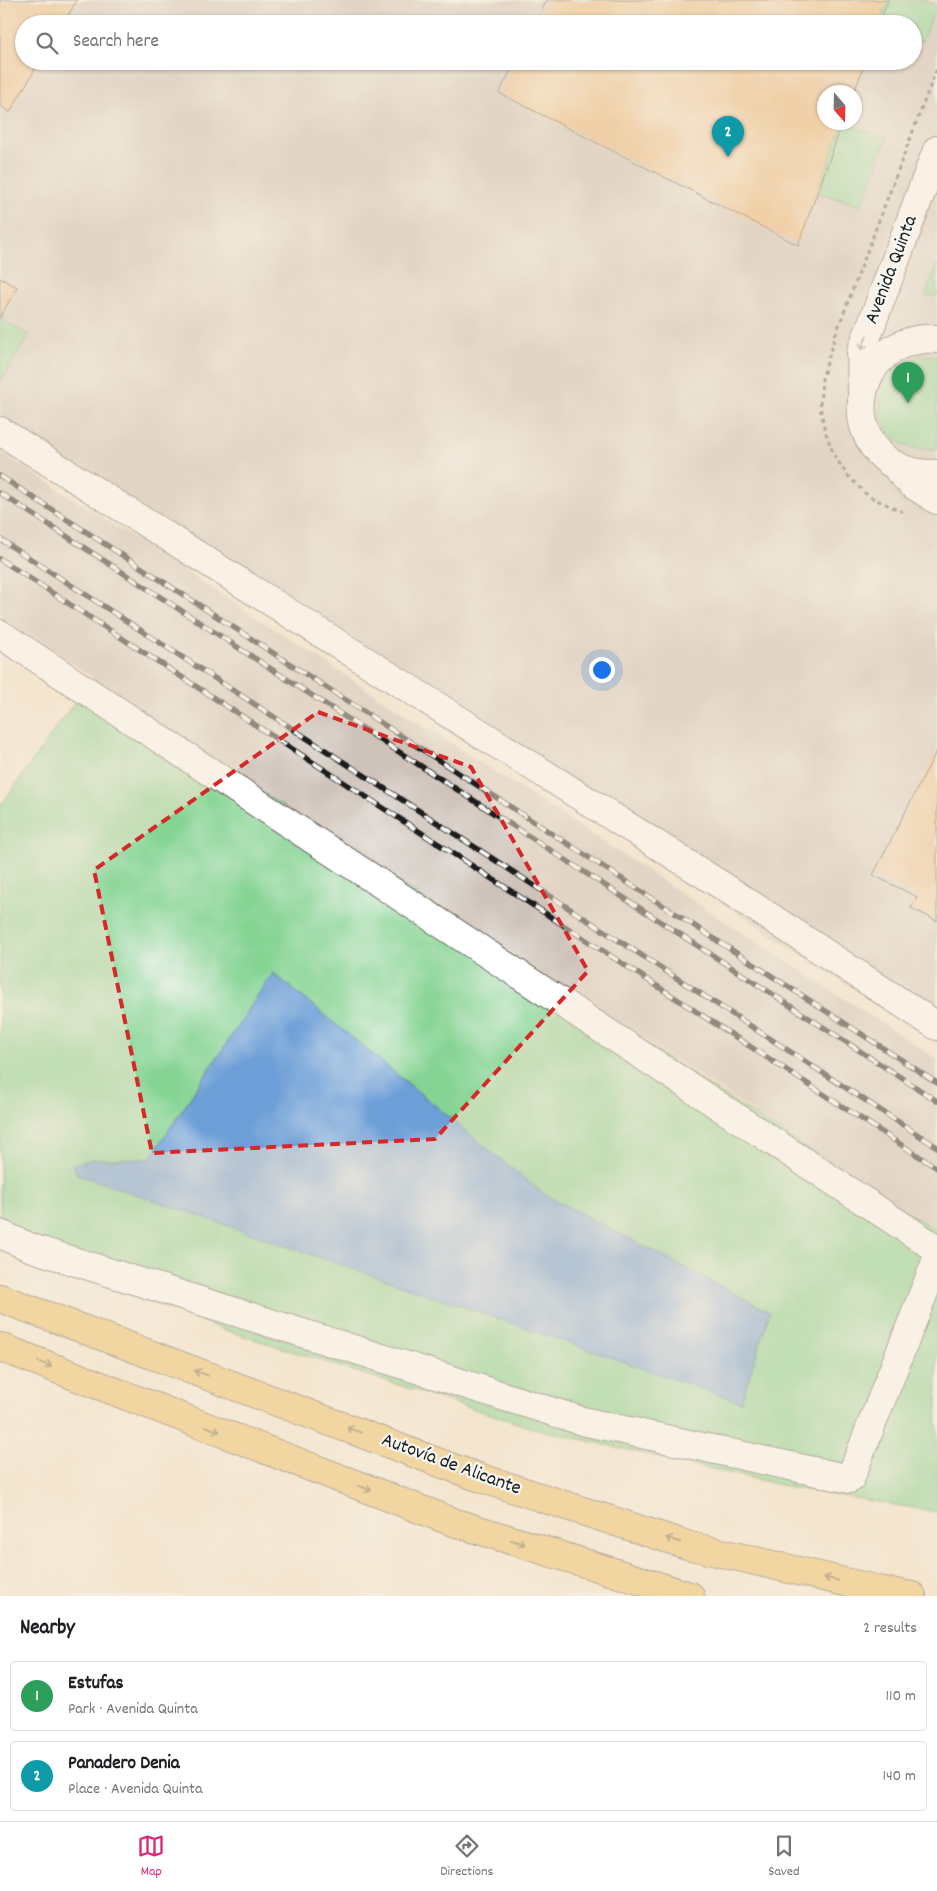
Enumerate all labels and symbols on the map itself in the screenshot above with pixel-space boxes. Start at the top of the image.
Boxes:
north arrow [817,85,862,130]
pin: 2 [712,116,744,157]
street label: Avenida Quinta [858,211,926,328]
one-way arrow [859,335,868,350]
pin: 1 [892,362,924,403]
your location [589,657,615,683]
one-way arrow [38,1361,53,1370]
one-way arrow [194,1368,209,1377]
one-way arrow [205,1425,221,1434]
one-way arrow [346,1425,362,1434]
street label: Autovía de Alicante [377,1427,525,1503]
one-way arrow [357,1483,372,1493]
one-way arrow [665,1535,681,1544]
one-way arrow [510,1538,526,1548]
one-way arrow [823,1574,839,1583]

